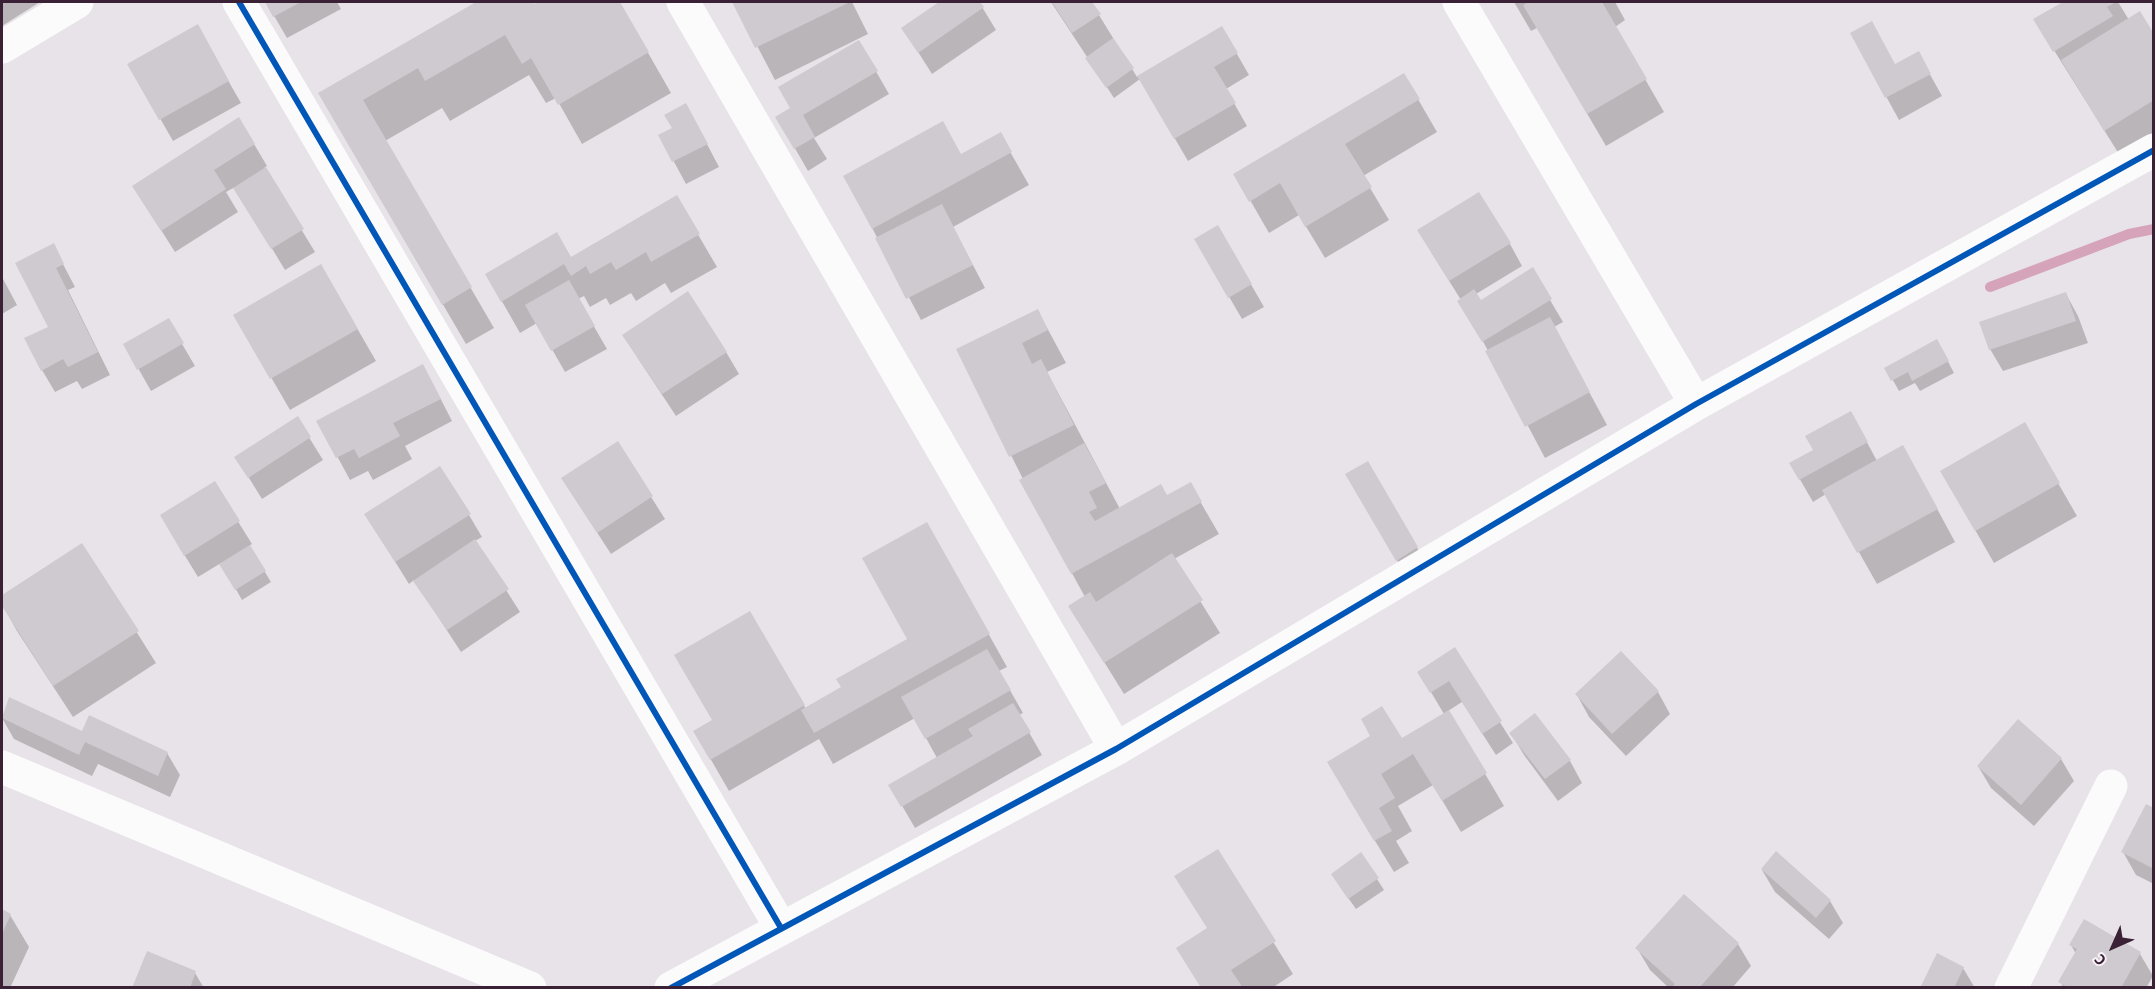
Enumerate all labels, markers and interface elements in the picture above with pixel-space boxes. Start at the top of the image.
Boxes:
north arrow [2083,917,2143,977]
text: С [2091,951,2109,969]

